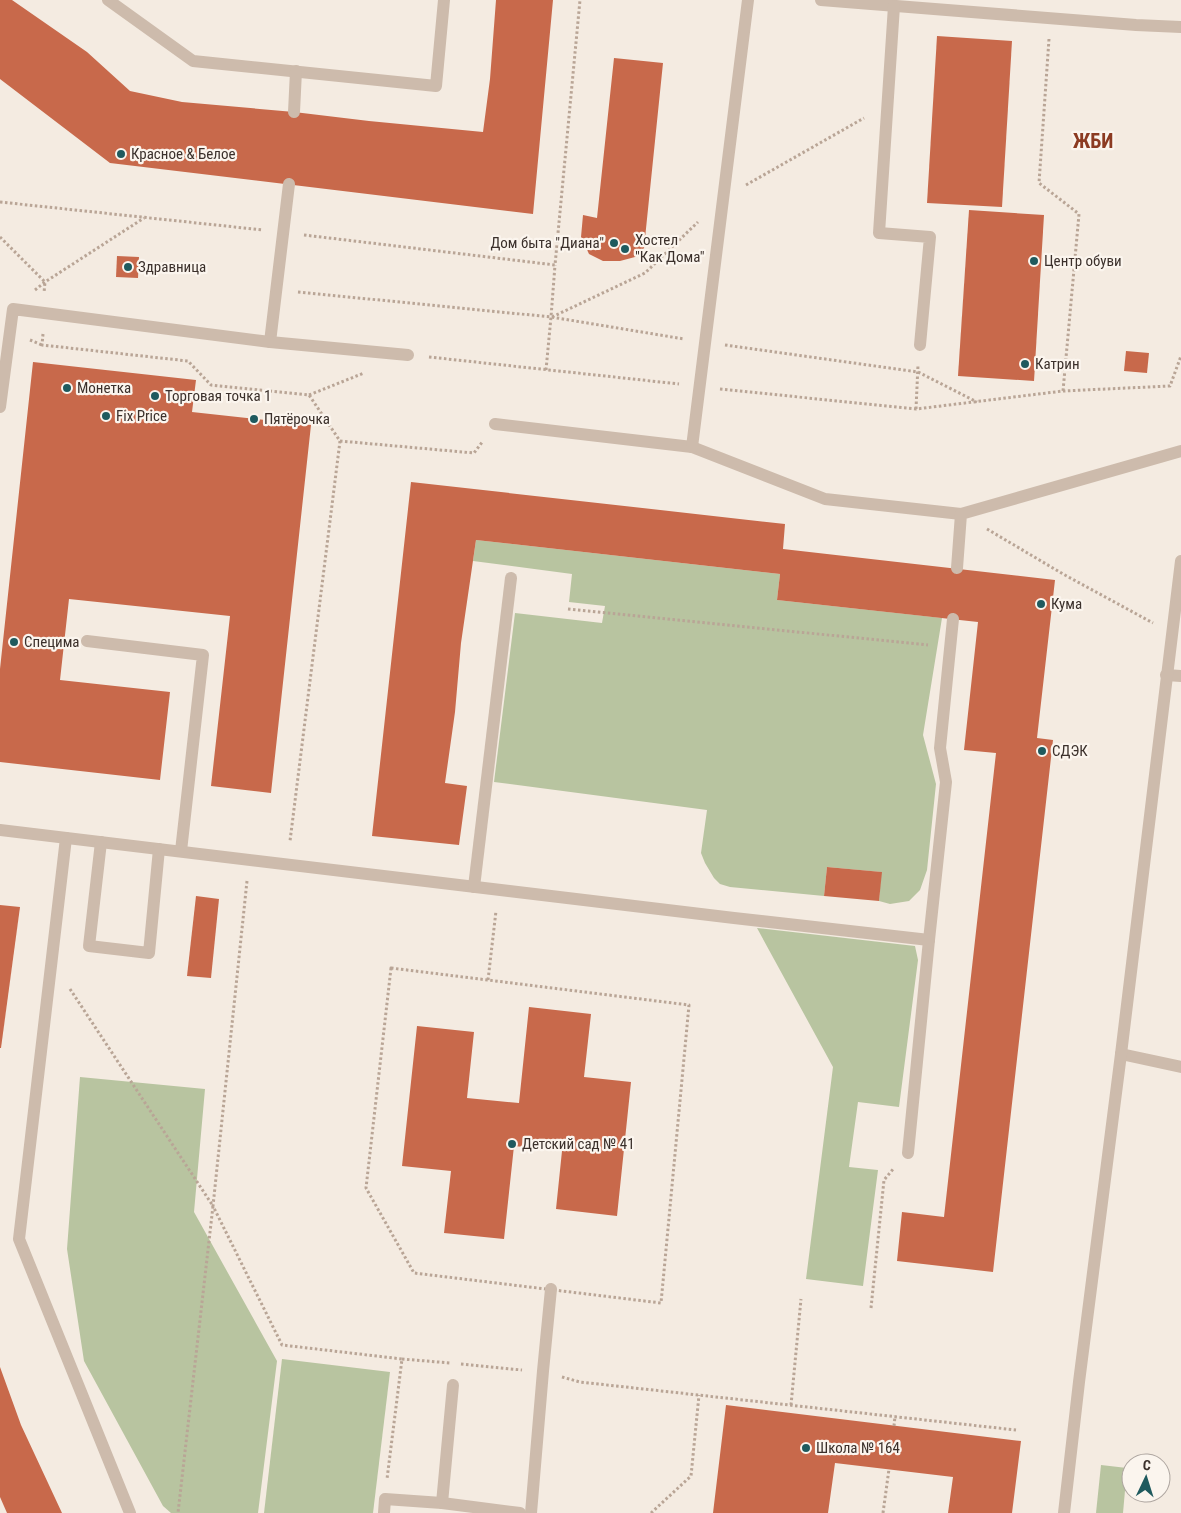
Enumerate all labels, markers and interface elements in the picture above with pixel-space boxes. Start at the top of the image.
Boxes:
district label: ЖБИ [1073,129,1113,153]
place label: Красное & Белое [131,145,235,163]
marker: Красное & Белое [115,148,127,160]
place label: Хостел "Как Дома" [635,231,705,266]
place label: Дом быта "Диана" [490,234,604,252]
marker: Дом быта "Диана" [608,237,620,249]
marker: Хостел "Как Дома" [619,243,631,255]
place label: Центр обуви [1044,252,1122,270]
marker: Центр обуви [1028,255,1040,267]
place label: Здравница [138,258,206,276]
marker: Здравница [122,261,134,273]
place label: Катрин [1035,355,1080,373]
marker: Катрин [1019,358,1031,370]
place label: Монетка [77,379,131,397]
marker: Монетка [61,382,73,394]
place label: Торговая точка 1 [165,387,271,405]
marker: Торговая точка 1 [149,390,161,402]
place label: Fix Price [116,407,167,425]
marker: Fix Price [100,410,112,422]
place label: Пятёрочка [264,410,330,428]
marker: Пятёрочка [248,413,260,425]
place label: Кума [1051,595,1082,613]
marker: Кума [1035,598,1047,610]
place label: Специма [24,633,80,651]
marker: Специма [8,636,20,648]
place label: СДЭК [1052,742,1088,760]
marker: СДЭК [1036,745,1048,757]
place label: Детский сад № 41 [522,1135,635,1153]
marker: Детский сад № 41 [506,1138,518,1150]
place label: Школа № 164 [816,1439,900,1457]
marker: Школа № 164 [800,1442,812,1454]
north arrow [1121,1453,1171,1503]
text: С [1142,1457,1151,1473]

